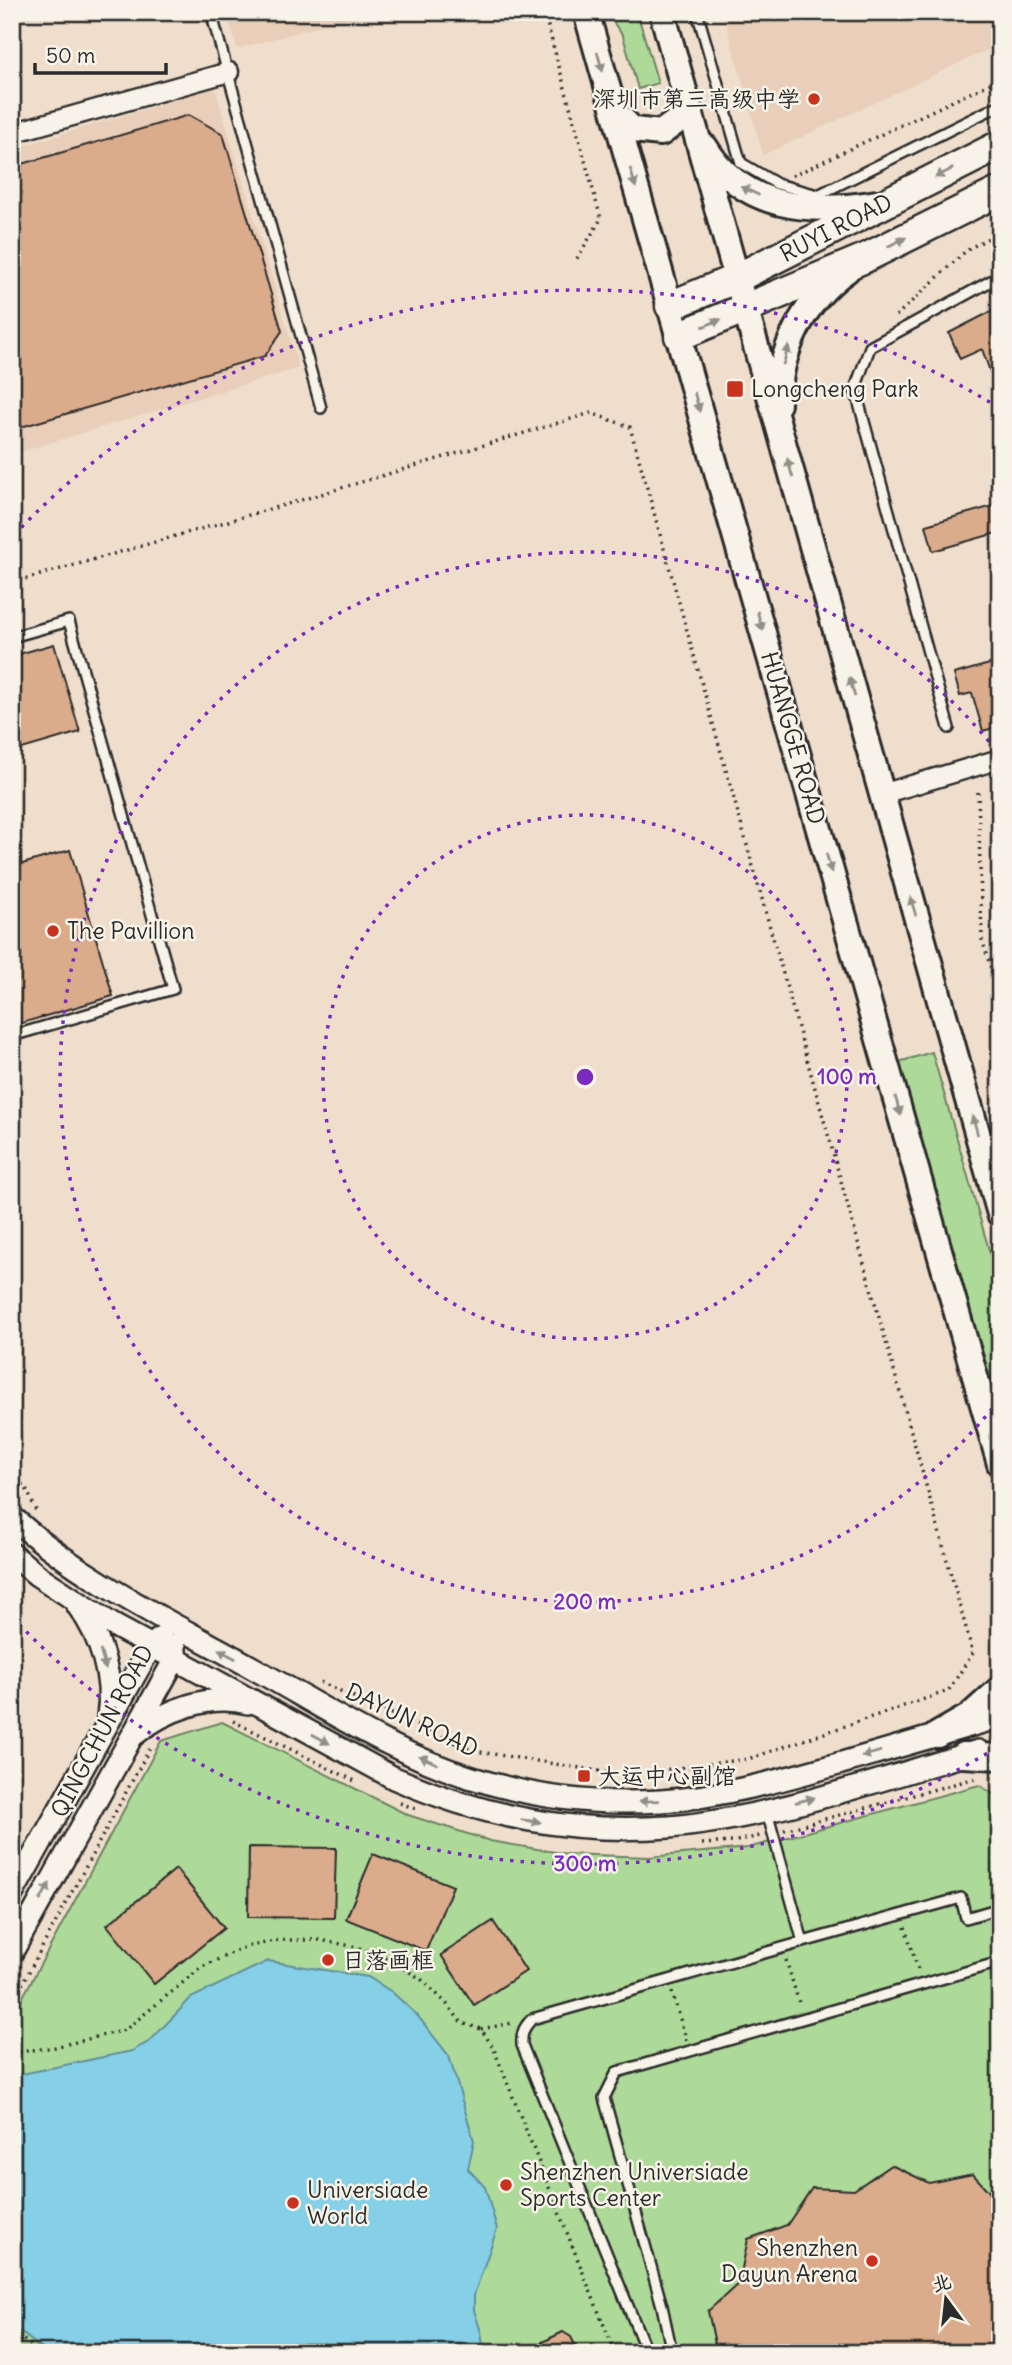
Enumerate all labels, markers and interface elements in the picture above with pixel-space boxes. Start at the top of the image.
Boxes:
scale bar [35,32,166,76]
text: 50 m [46,42,95,69]
one-way arrow [596,52,606,73]
place label: 深圳市第三高级中学 [593,84,800,113]
marker: 深圳市第三高级中学 [806,91,822,107]
one-way arrow [629,168,639,189]
one-way arrow [934,168,954,179]
one-way arrow [739,185,760,196]
street label: RUYI ROAD [775,187,897,268]
one-way arrow [887,236,907,247]
one-way arrow [702,317,723,328]
one-way arrow [781,344,792,365]
place label: Longcheng Park [751,374,919,403]
marker: Longcheng Park [725,379,745,399]
one-way arrow [693,392,703,413]
one-way arrow [784,457,795,479]
one-way arrow [755,611,765,632]
street label: HUANGGE ROAD [755,648,832,828]
one-way arrow [846,676,856,697]
one-way arrow [824,853,834,874]
one-way arrow [908,895,918,916]
place label: The Pavillion [67,916,195,945]
marker: The Pavillion [45,923,61,939]
text: 100 m [817,1063,877,1090]
centre of rings [573,1065,597,1089]
one-way arrow [893,1095,903,1116]
one-way arrow [969,1114,979,1135]
text: 200 m [554,1588,617,1615]
street label: QINGCHUN ROAD [44,1639,159,1822]
one-way arrow [217,1648,237,1660]
one-way arrow [98,1649,108,1670]
street label: DAYUN ROAD [341,1676,483,1763]
one-way arrow [311,1733,330,1745]
one-way arrow [860,1749,881,1759]
one-way arrow [417,1754,438,1765]
place label: 大运中心副馆 [598,1761,736,1790]
marker: 大运中心副馆 [576,1768,592,1784]
one-way arrow [638,1795,660,1807]
one-way arrow [794,1795,815,1805]
one-way arrow [520,1815,542,1826]
text: 300 m [554,1850,617,1877]
one-way arrow [39,1883,51,1902]
place label: 日落画框 [342,1945,434,1974]
marker: 日落画框 [320,1952,336,1968]
place label: Shenzhen Universiade Sports Center [520,2157,749,2212]
place label: Universiade World [307,2175,428,2230]
marker: Shenzhen Universiade Sports Center [498,2177,514,2193]
marker: Universiade World [285,2195,301,2211]
place label: Shenzhen Dayun Arena [721,2233,858,2288]
marker: Shenzhen Dayun Arena [864,2253,880,2269]
north arrow [911,2264,981,2334]
text: 北 [929,2269,954,2297]

